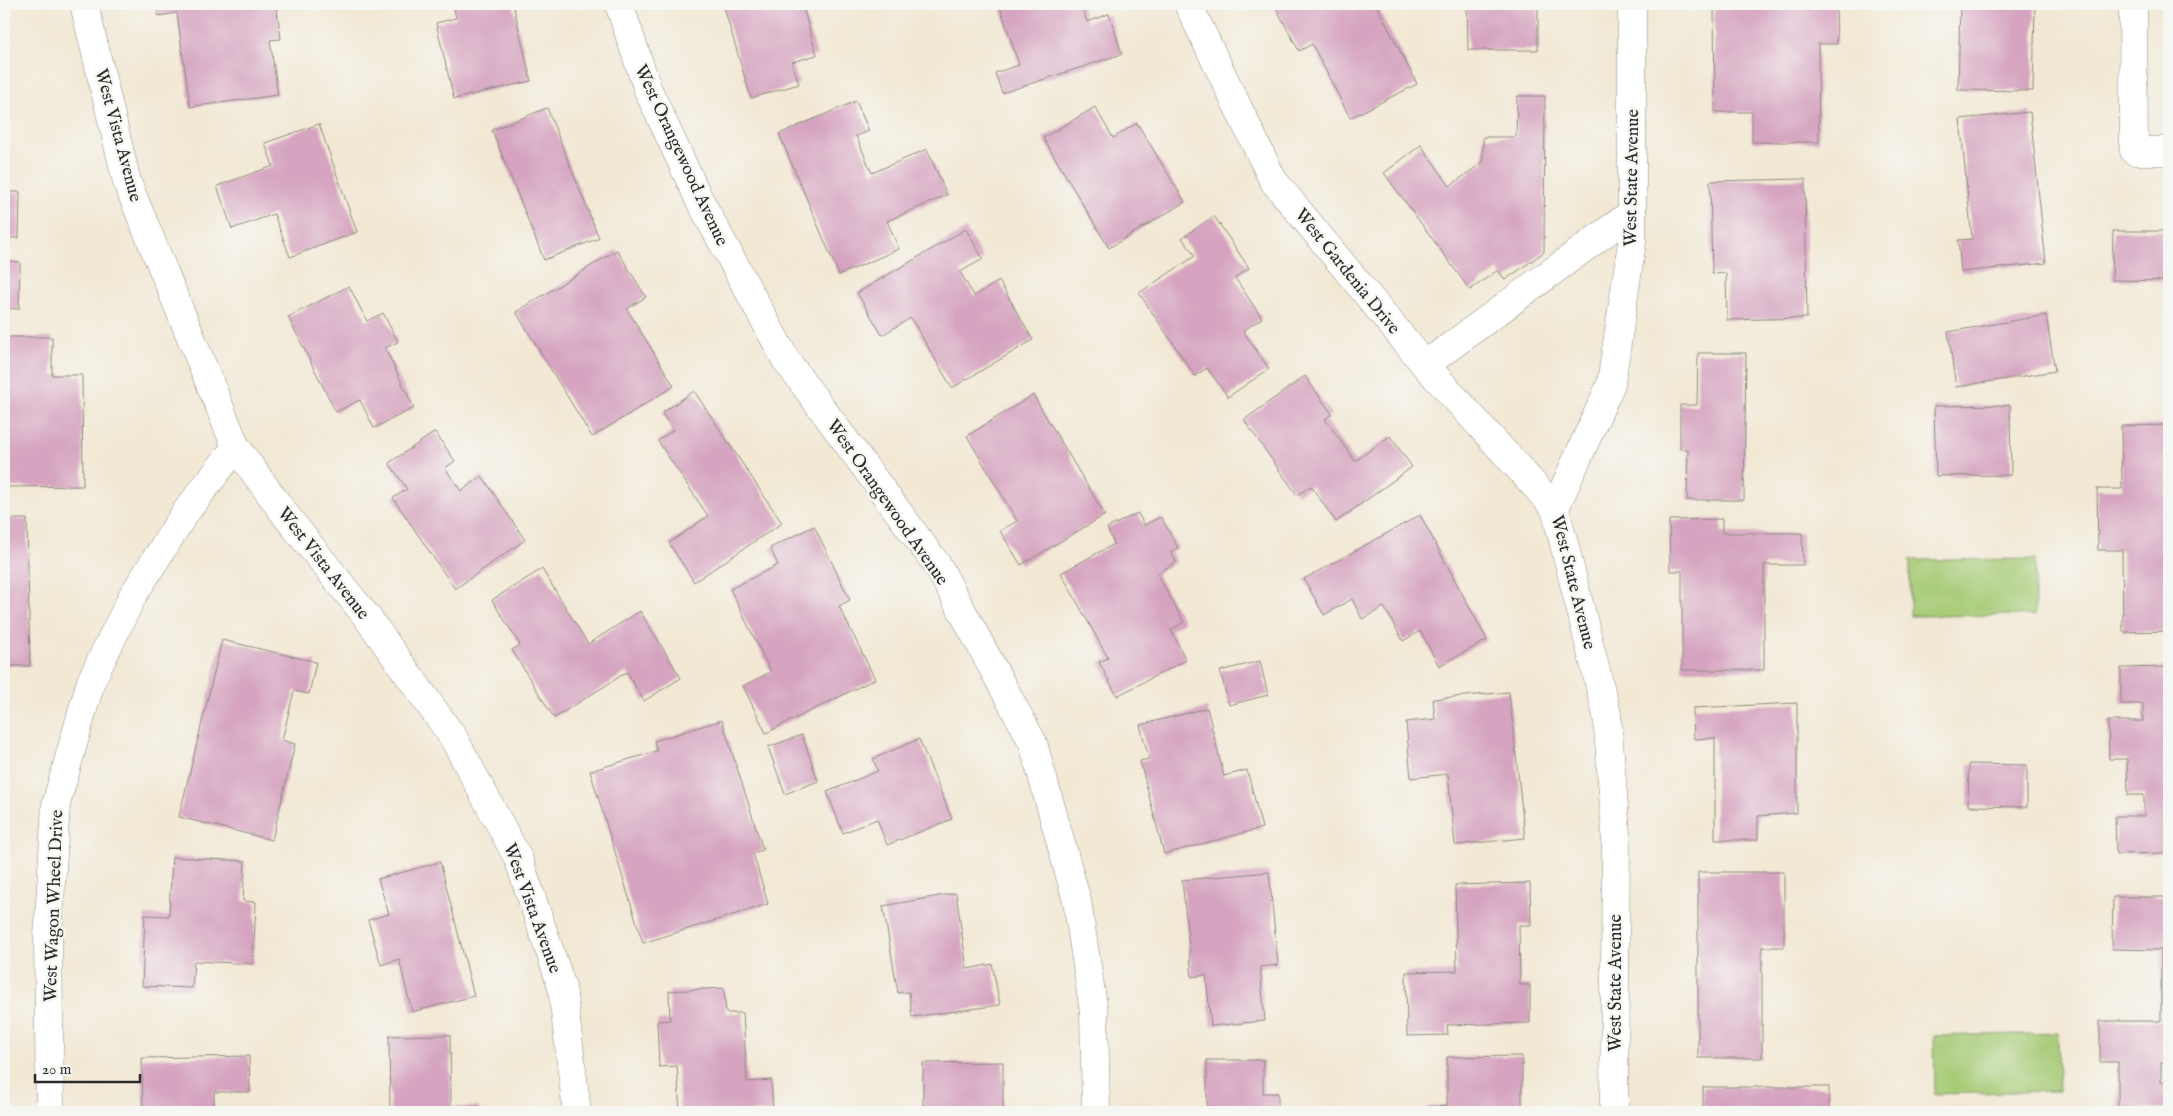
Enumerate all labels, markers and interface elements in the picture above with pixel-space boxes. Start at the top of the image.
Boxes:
street label: West Orangewood Avenue [628,61,733,250]
street label: West Vista Avenue [89,66,146,204]
street label: West State Avenue [1620,109,1645,247]
street label: West Gardenia Drive [1289,204,1405,340]
street label: West Orangewood Avenue [821,415,953,590]
street label: West Vista Avenue [272,503,374,625]
street label: West State Avenue [1545,513,1600,652]
street label: West Wagon Wheel Drive [40,809,69,1003]
street label: West Vista Avenue [497,840,566,977]
street label: West State Avenue [1605,914,1628,1052]
scale bar [35,1051,140,1083]
text: 20 m [42,1060,72,1079]

